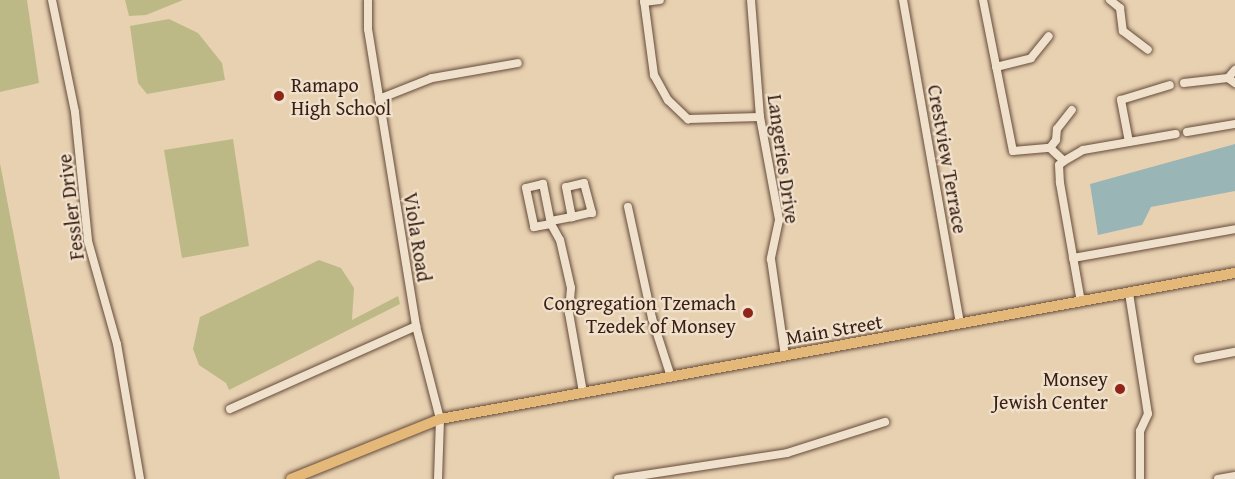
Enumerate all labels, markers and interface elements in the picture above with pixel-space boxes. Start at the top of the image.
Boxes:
place label: Ramapo High School [291,72,391,119]
street label: Crestview Terrace [923,83,973,235]
marker: Ramapo High School [272,89,286,103]
street label: Langeries Drive [763,93,805,225]
street label: Fessler Drive [52,153,88,261]
street label: Viola Road [399,191,437,283]
place label: Congregation Tzemach Tzedek of Monsey [544,290,736,337]
marker: Congregation Tzemach Tzedek of Monsey [741,306,755,320]
street label: Main Street [784,309,884,349]
place label: Monsey Jewish Center [993,366,1108,413]
marker: Monsey Jewish Center [1113,382,1127,396]

